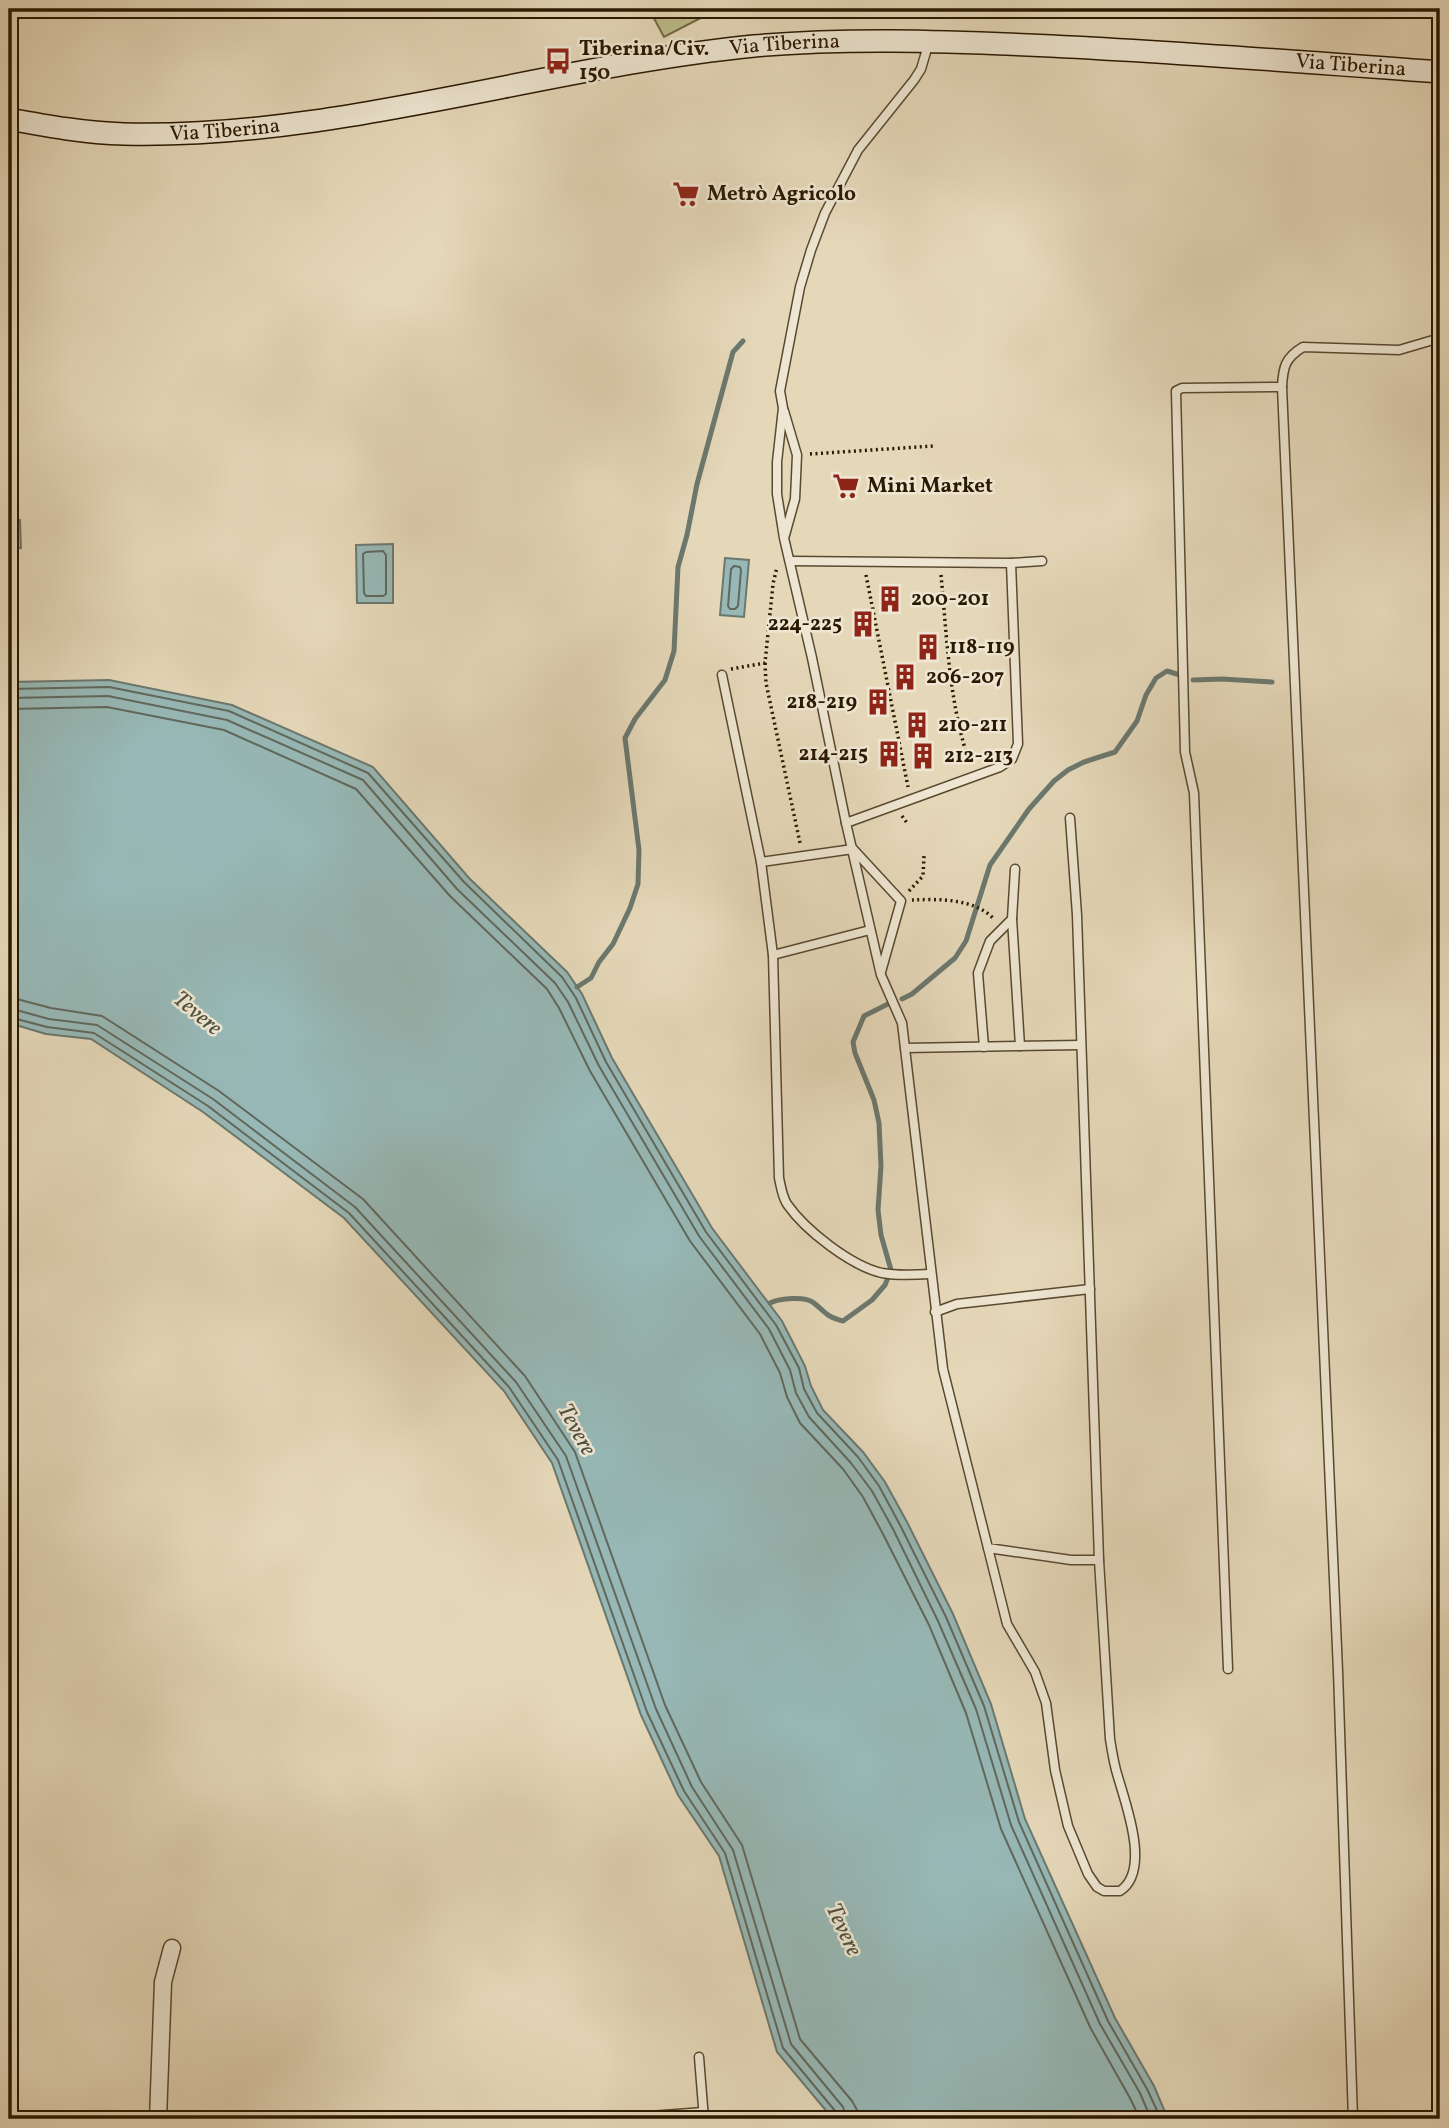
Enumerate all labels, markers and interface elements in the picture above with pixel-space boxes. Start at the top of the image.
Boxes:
street label: Via Tiberina [728,27,840,63]
place label: Tiberina/Civ. 150 [579,35,710,88]
bus stop icon: Tiberina/Civ. 150 [543,46,573,76]
street label: Via Tiberina [1295,47,1407,84]
street label: Via Tiberina [169,111,282,148]
supermarket icon: Metrò Agricolo [671,179,701,209]
place label: Metrò Agricolo [707,180,856,209]
supermarket icon: Mini Market [831,471,861,501]
place label: Mini Market [867,472,993,501]
building icon: 200-201 [875,584,905,614]
place label: 200-201 [911,585,989,614]
building icon: 224-225 [848,609,878,639]
place label: 224-225 [768,610,842,639]
building icon: 118-119 [913,632,943,662]
place label: 118-119 [949,633,1015,662]
building icon: 206-207 [890,662,920,692]
place label: 206-207 [926,663,1004,692]
building icon: 218-219 [863,687,893,717]
place label: 218-219 [786,688,857,717]
building icon: 210-211 [902,710,932,740]
place label: 210-211 [938,711,1007,740]
building icon: 214-215 [874,739,904,769]
place label: 214-215 [798,740,868,769]
building icon: 212-213 [908,741,938,771]
place label: 212-213 [944,742,1013,771]
water label: Tevere [166,984,229,1044]
water label: Tevere [549,1398,604,1462]
water label: Tevere [817,1898,869,1962]

